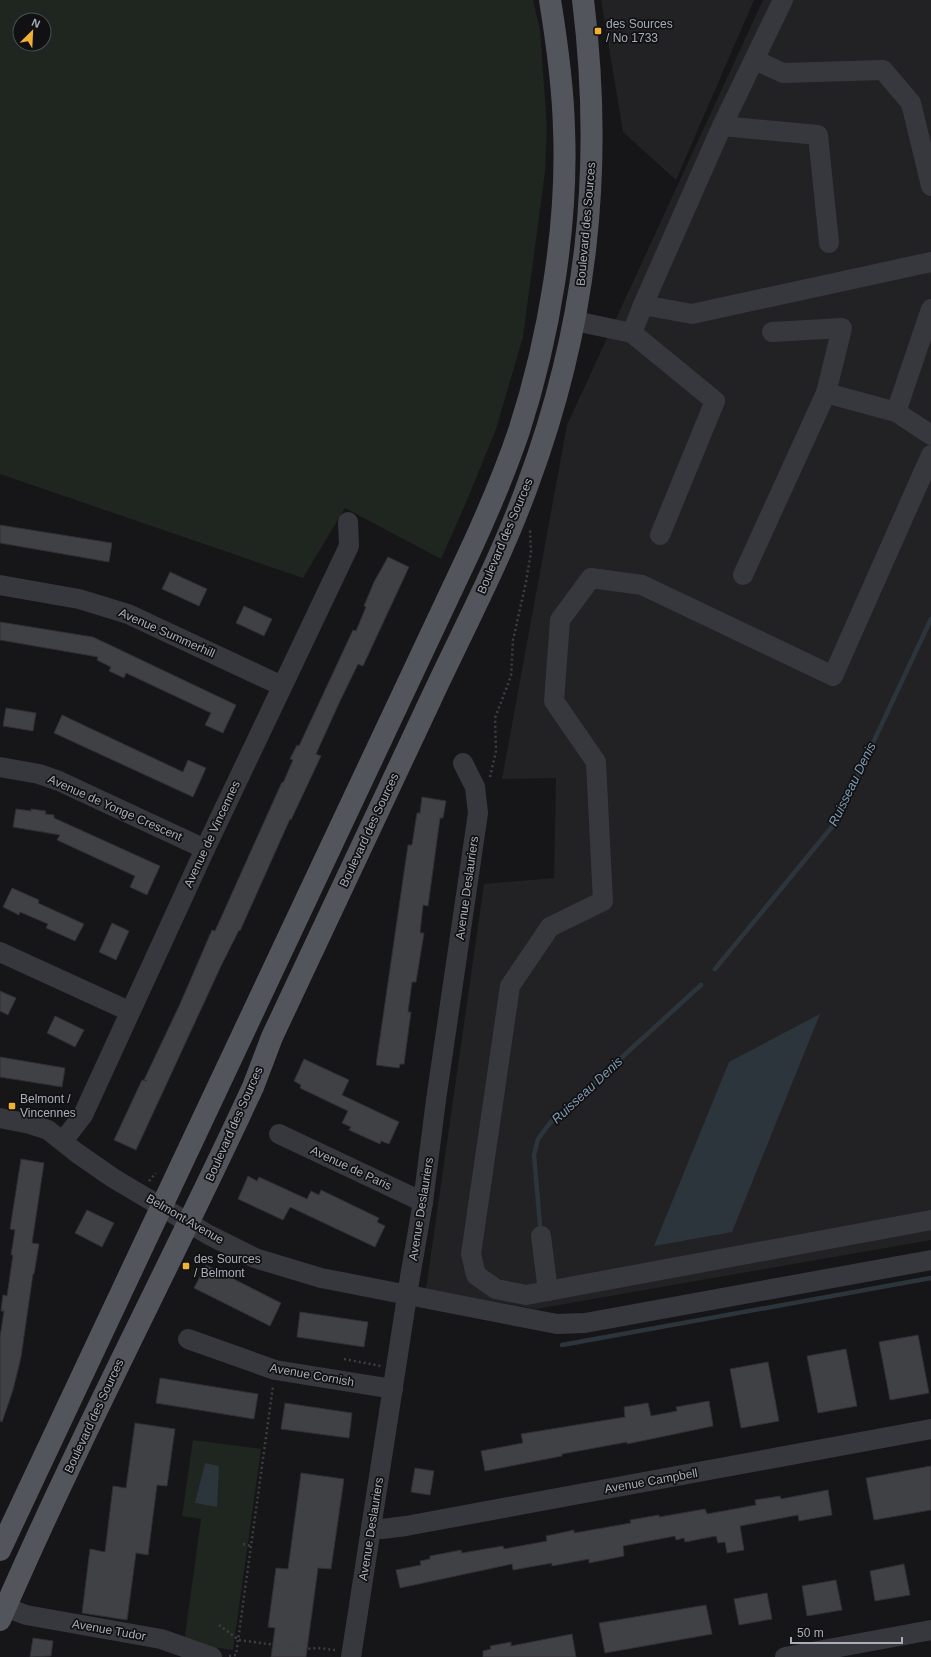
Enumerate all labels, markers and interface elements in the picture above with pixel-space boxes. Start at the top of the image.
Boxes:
north arrow [12,12,52,52]
text: N [30,16,42,30]
place label: des Sources / No 1733 [606,17,673,45]
marker: des Sources / No 1733 [593,26,603,36]
street label: Boulevard des Sources [574,162,598,286]
street label: Boulevard des Sources [474,476,536,596]
street label: Avenue Summerhill [117,605,217,661]
water label: Ruisseau Denis [825,739,879,828]
street label: Boulevard des Sources [336,771,402,889]
street label: Avenue de Yonge Crescent [46,772,185,844]
street label: Avenue de Vincennes [181,778,243,890]
street label: Avenue Deslauriers [453,835,481,941]
water label: Ruisseau Denis [549,1053,626,1127]
street label: Boulevard des Sources [202,1064,266,1184]
place label: Belmont / Vincennes [20,1092,76,1120]
marker: Belmont / Vincennes [7,1101,17,1111]
street label: Avenue de Paris [308,1143,394,1193]
street label: Avenue Deslauriers [406,1156,436,1262]
street label: Belmont Avenue [144,1191,227,1247]
place label: des Sources / Belmont [194,1252,261,1280]
marker: des Sources / Belmont [181,1261,191,1271]
street label: Boulevard des Sources [61,1357,127,1475]
street label: Avenue Cornish [269,1361,355,1389]
street label: Avenue Campbell [603,1466,699,1496]
street label: Avenue Deslauriers [356,1476,386,1582]
street label: Avenue Tudor [71,1617,147,1643]
scale bar [791,1619,902,1645]
text: 50 m [797,1626,824,1640]

